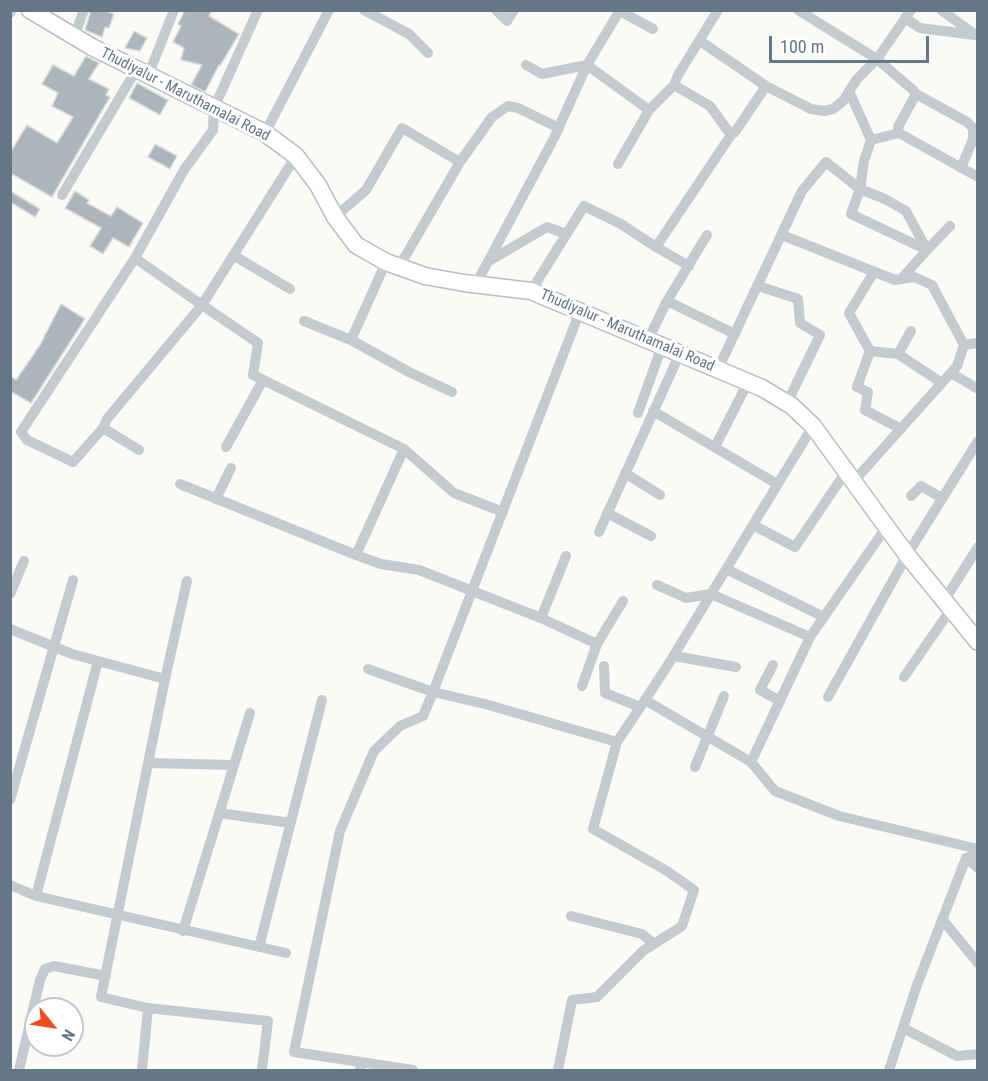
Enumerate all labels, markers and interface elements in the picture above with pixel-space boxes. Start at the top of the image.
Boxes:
scale bar [772,24,932,62]
text: 100 m [780,36,824,57]
street label: Thudiyalur - Maruthamalai Road [97,44,273,146]
street label: Thudiyalur - Maruthamalai Road [537,286,717,376]
north arrow [24,997,84,1057]
text: N [58,1026,79,1044]

